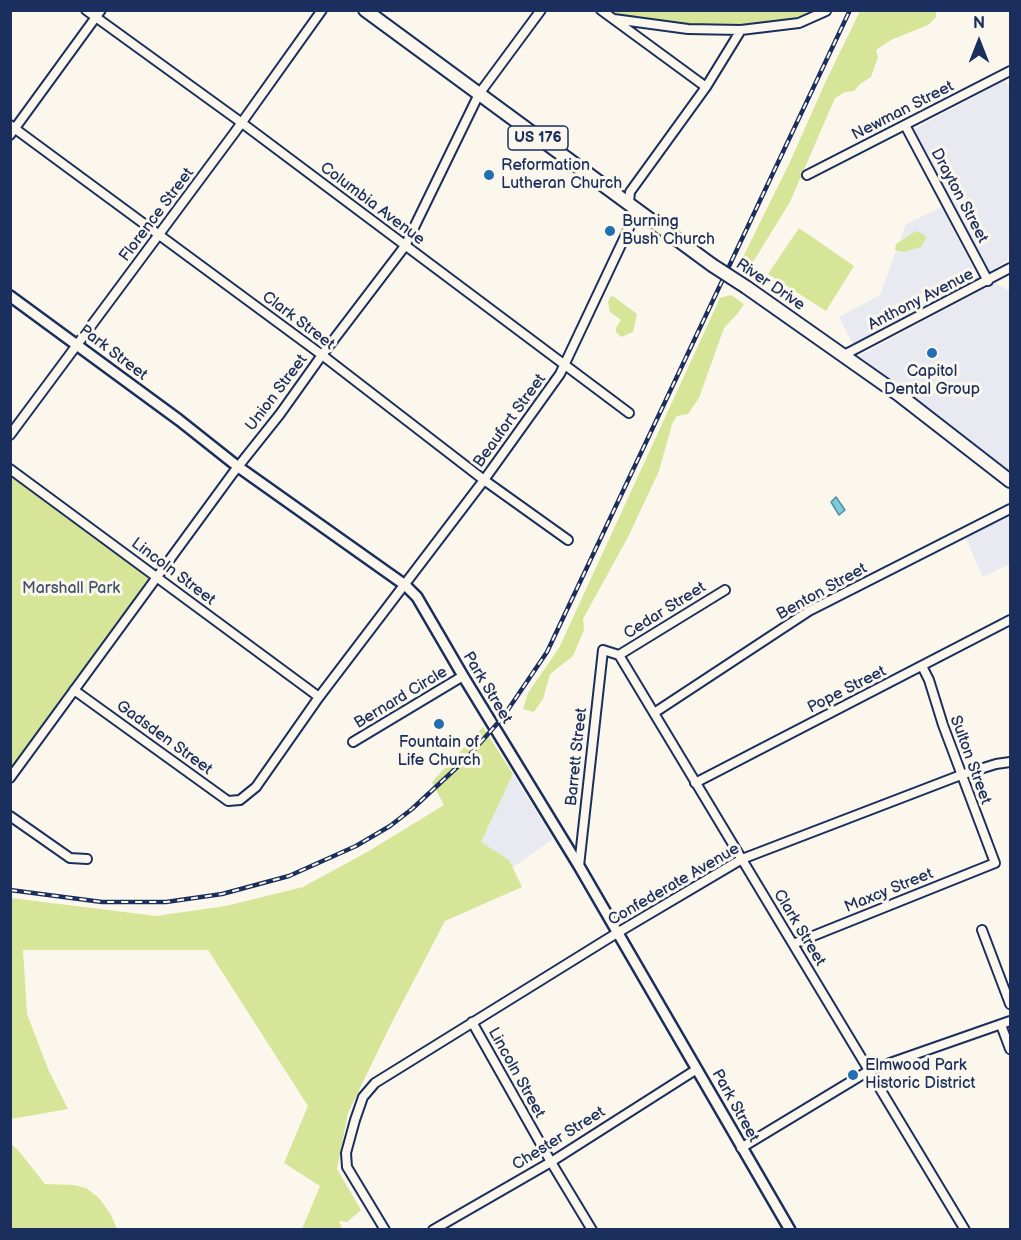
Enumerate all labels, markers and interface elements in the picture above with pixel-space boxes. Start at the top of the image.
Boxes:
north arrow [949,12,1009,72]
text: N [973,14,985,33]
street label: Newman Street [849,77,957,145]
road number: US 176 [508,126,568,150]
street label: Drayton Street [926,145,992,247]
place label: Reformation Lutheran Church [501,156,622,194]
street label: Columbia Avenue [316,158,428,250]
street label: Florence Street [116,164,198,266]
marker: Reformation Lutheran Church [482,168,496,182]
place label: Burning Bush Church [622,212,715,250]
marker: Burning Bush Church [603,224,617,238]
street label: River Drive [732,255,808,315]
street label: Anthony Avenue [865,265,977,335]
street label: Clark Street [258,288,338,354]
street label: Park Street [75,321,151,385]
marker: Capitol Dental Group [925,346,939,360]
street label: Union Street [242,351,312,435]
place label: Capitol Dental Group [884,362,980,400]
street label: Beaufort Street [470,370,550,472]
street label: Lincoln Street [127,534,219,610]
street label: Benton Street [773,559,871,625]
street label: Cedar Street [620,578,710,644]
park label: Marshall Park [22,579,120,599]
street label: Park Street [458,649,516,727]
street label: Pope Street [805,662,889,718]
street label: Bernard Circle [351,663,451,733]
street label: Gadsden Street [112,697,216,779]
street label: Barrett Street [562,707,592,807]
street label: Sulton Street [945,713,995,807]
marker: Fountain of Life Church [432,717,446,731]
place label: Fountain of Life Church [398,733,480,771]
street label: Confederate Avenue [605,840,743,930]
street label: Maxcy Street [842,865,936,917]
street label: Clark Street [769,886,829,970]
street label: Lincoln Street [483,1024,549,1122]
place label: Elmwood Park Historic District [865,1056,975,1094]
street label: Park Street [707,1066,763,1146]
marker: Elmwood Park Historic District [846,1068,860,1082]
street label: Chester Street [509,1103,609,1175]

